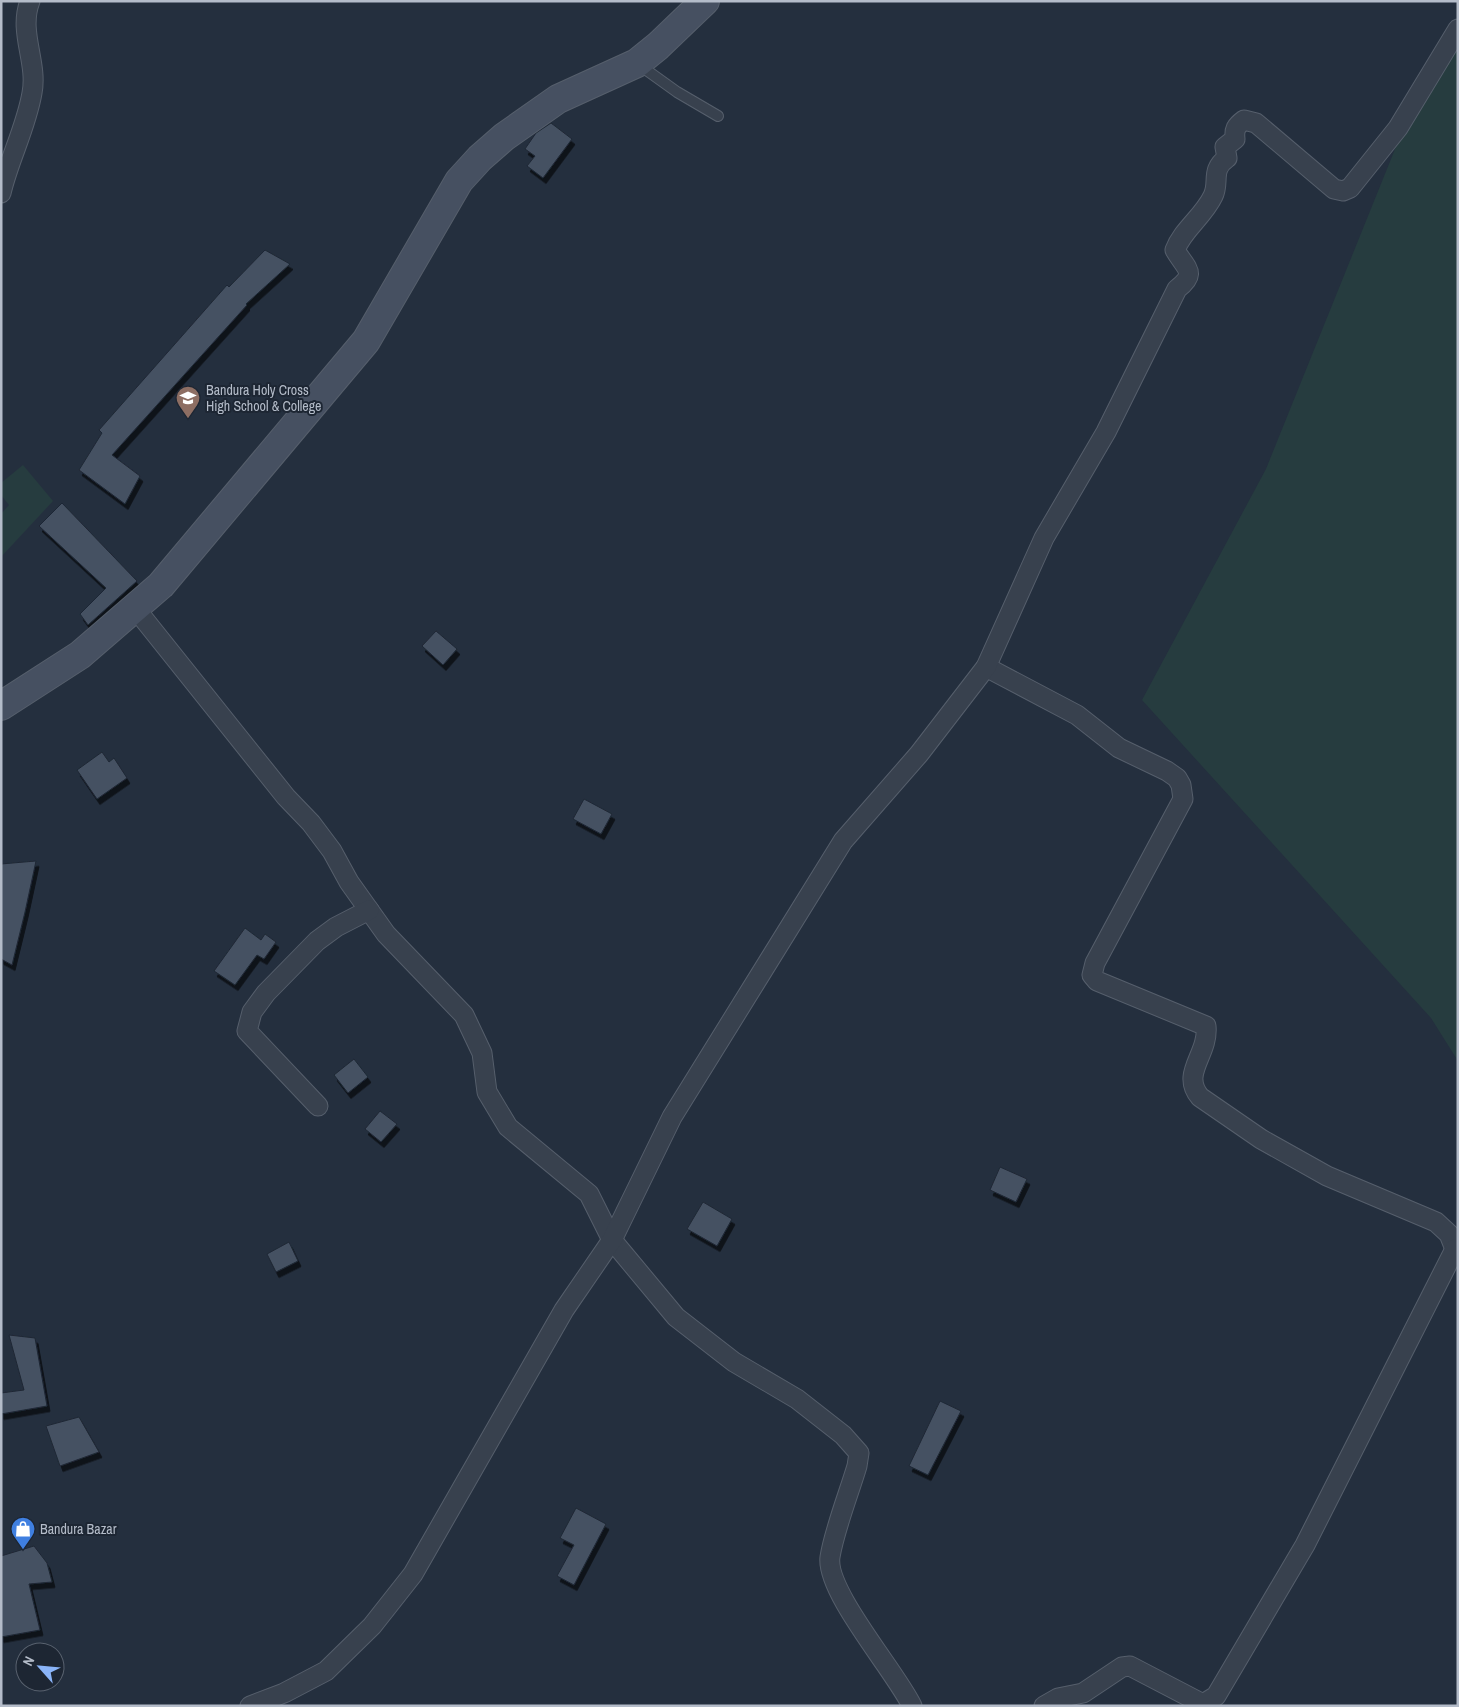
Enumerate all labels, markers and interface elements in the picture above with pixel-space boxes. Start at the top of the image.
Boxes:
place label: Bandura Holy Cross High School & College [206,381,322,415]
school or university icon: Bandura Holy Cross High School & College [175,385,201,419]
shop icon: Bandura Bazar [10,1516,36,1550]
place label: Bandura Bazar [40,1520,117,1538]
north arrow [15,1642,65,1692]
text: N [19,1653,38,1669]

